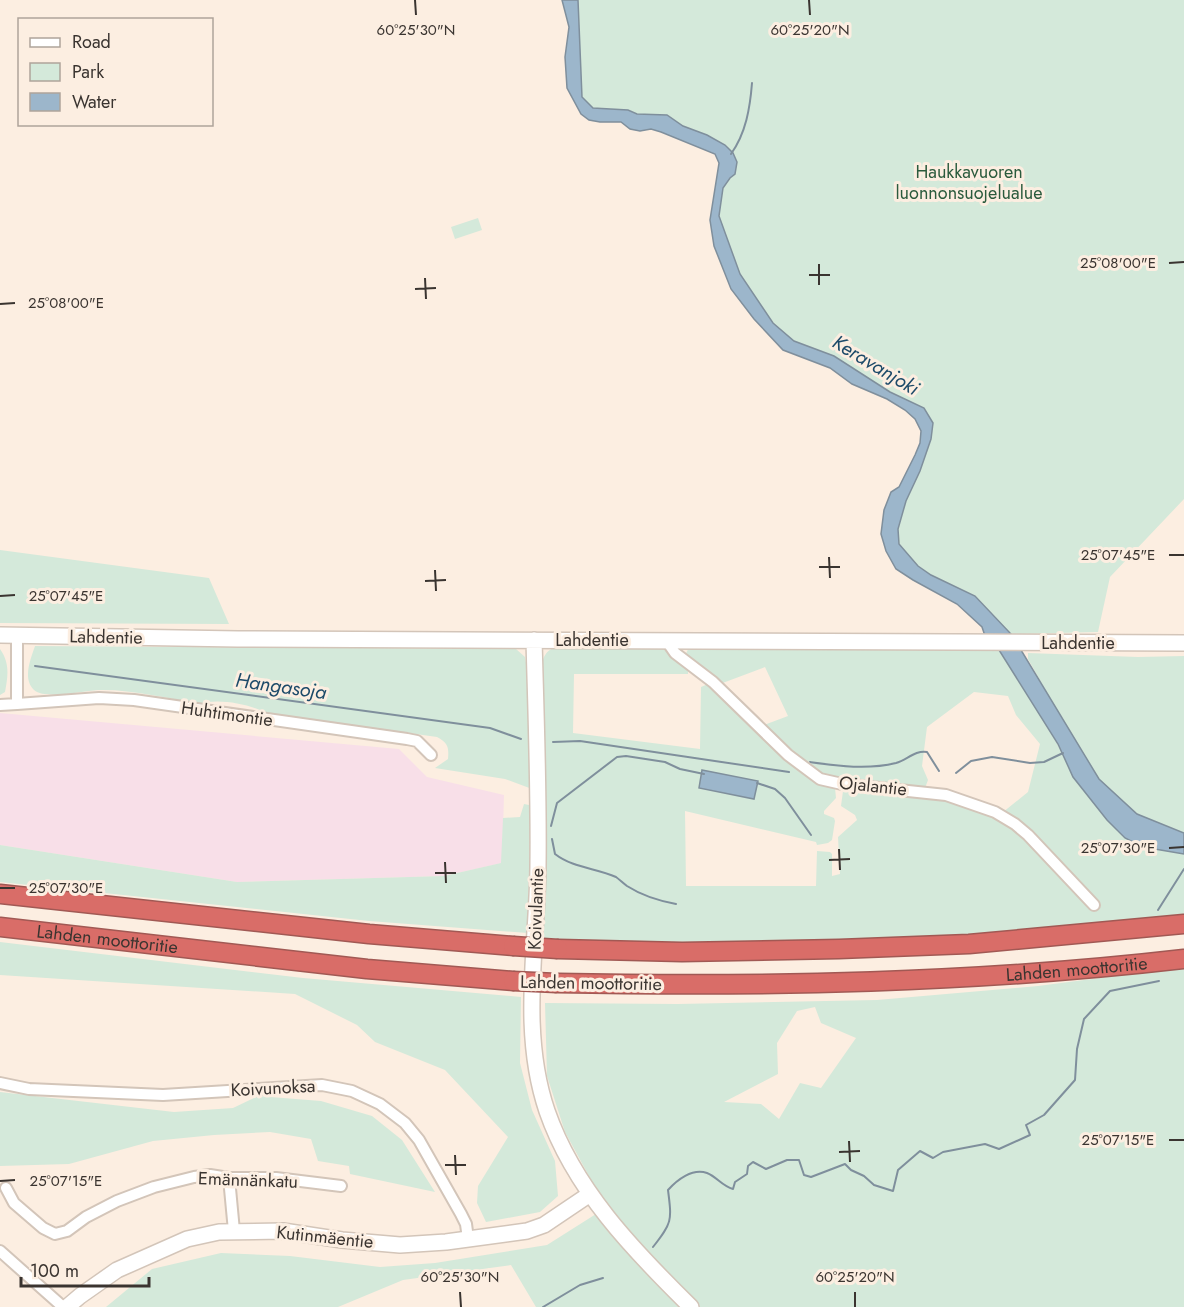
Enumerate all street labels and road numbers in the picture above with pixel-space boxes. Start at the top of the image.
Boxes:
street label: Lahdentie [69,623,143,651]
street label: Lahdentie [555,627,629,653]
street label: Lahdentie [1041,630,1115,656]
street label: Huhtimontie [179,695,275,733]
street label: Ojalantie [838,770,908,802]
street label: Koivulantie [522,868,550,950]
street label: Lahden moottoritie [35,918,179,960]
street label: Lahden moottoritie [1005,950,1149,988]
street label: Lahden moottoritie [520,969,662,997]
street label: Koivunoksa [230,1073,316,1103]
street label: Emännänkatu [198,1165,298,1195]
street label: Kutinmäentie [275,1219,375,1255]

